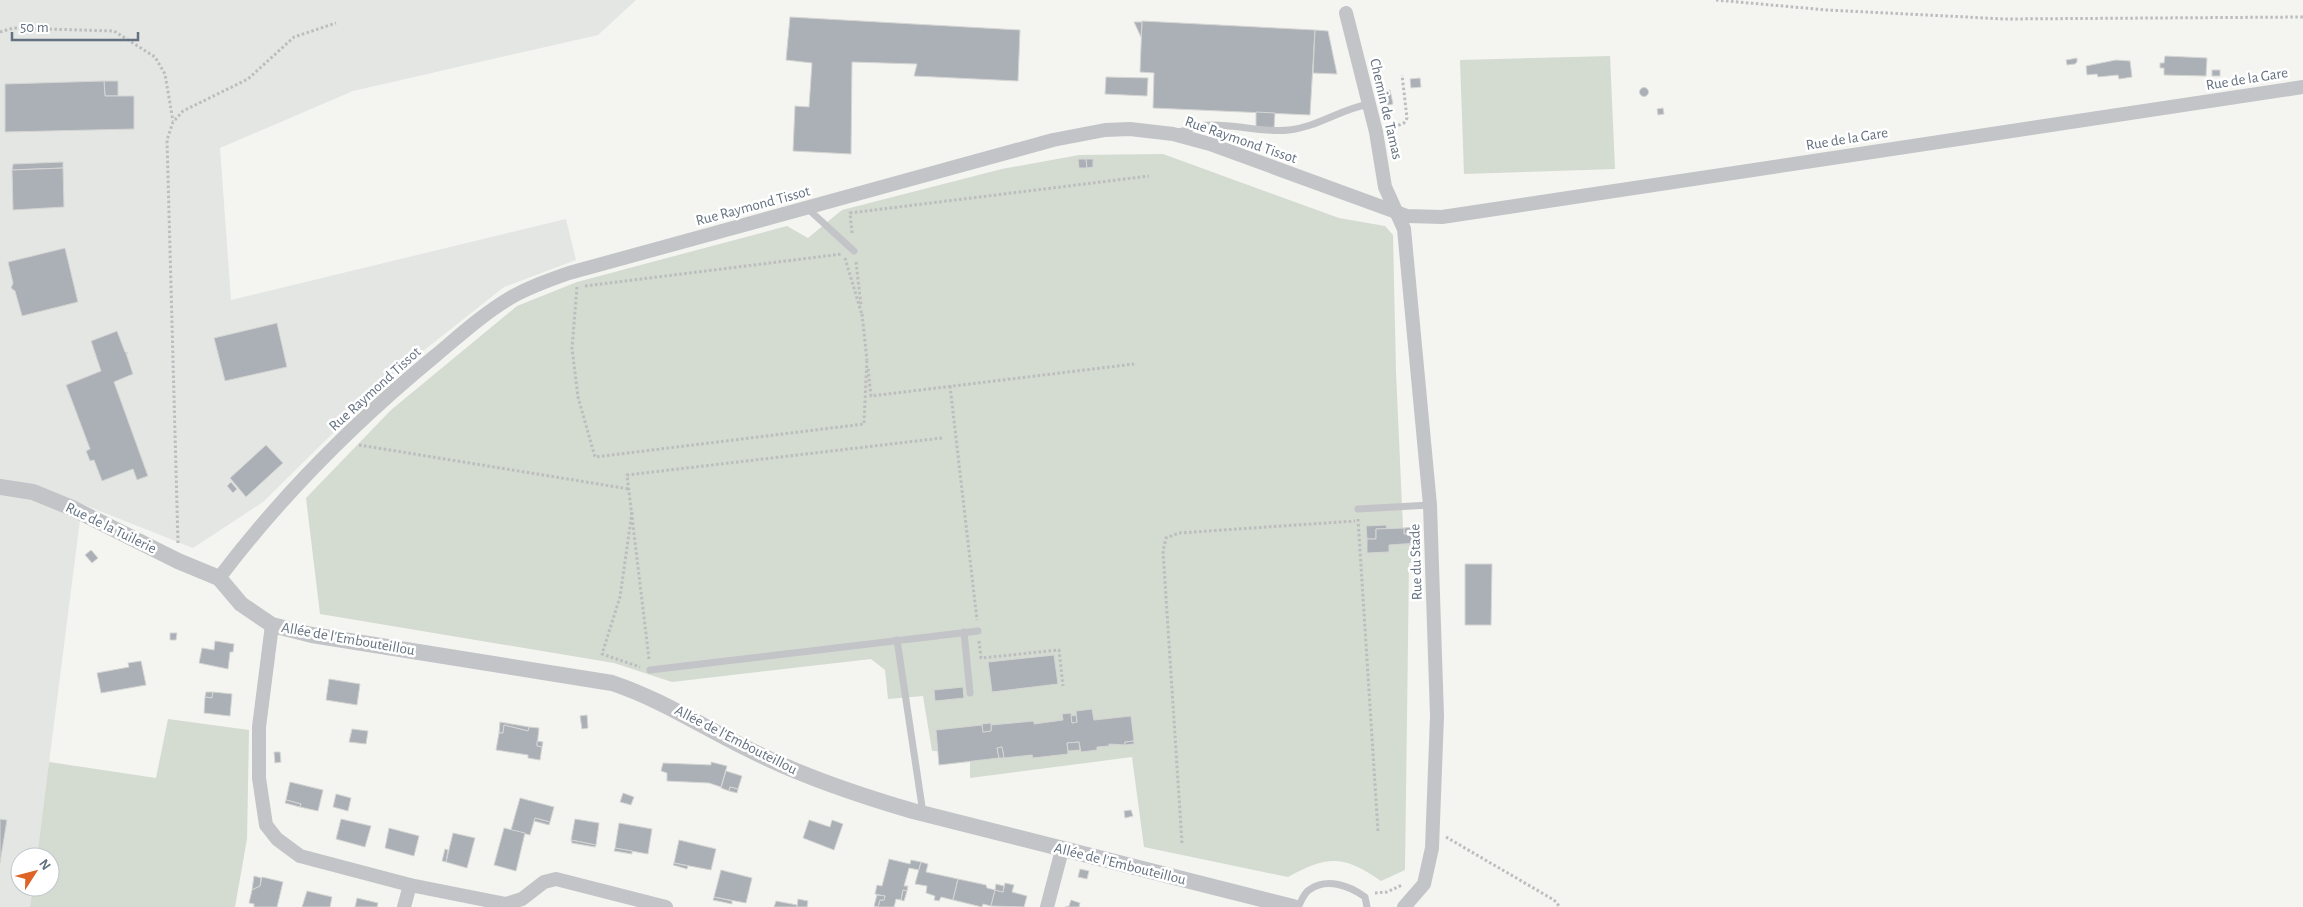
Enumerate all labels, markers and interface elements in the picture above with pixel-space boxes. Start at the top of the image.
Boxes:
scale bar [12,10,139,42]
text: 50 m [20,20,49,35]
street label: Chemin de Tamas [1367,57,1405,161]
street label: Rue de la Gare [2205,65,2289,93]
street label: Rue Raymond Tissot [1183,114,1299,166]
street label: Rue de la Gare [1805,125,1889,153]
street label: Rue Raymond Tissot [694,183,812,228]
street label: Rue Raymond Tissot [326,344,424,434]
street label: Rue de la Tuilerie [63,500,159,556]
street label: Rue du Stade [1407,523,1425,600]
street label: Allée de l'Embouteillou [280,620,416,658]
street label: Allée de l'Embouteillou [672,703,800,778]
street label: Allée de l'Embouteillou [1053,840,1188,888]
north arrow [10,847,60,897]
text: N [36,857,53,873]

